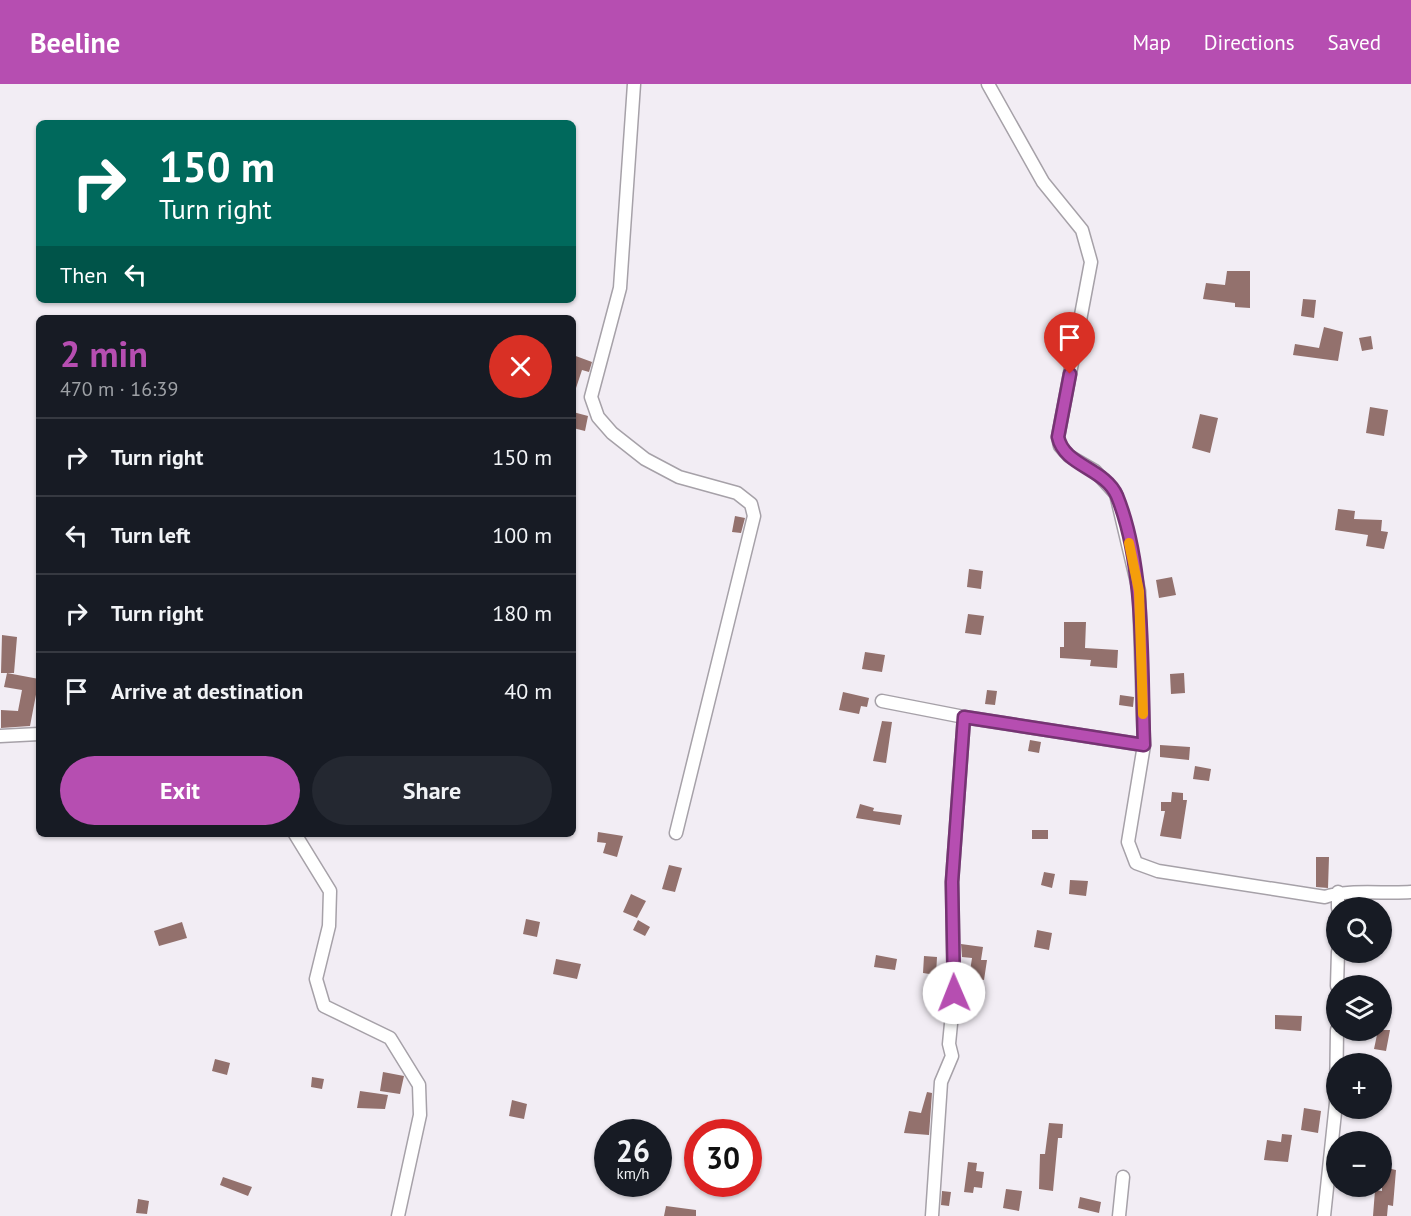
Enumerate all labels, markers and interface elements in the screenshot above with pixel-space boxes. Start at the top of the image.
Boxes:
text: Beeline [30,24,120,61]
text: Map [1132,29,1171,56]
text: Directions [1204,29,1295,56]
text: Saved [1328,29,1381,56]
text: 150 m [159,139,275,194]
icon: right [60,144,138,222]
text: Turn right [159,192,272,226]
icon: left [119,258,152,291]
text: Then [60,261,107,289]
pin [1044,312,1095,374]
icon: arrive [1053,321,1086,354]
text: 2 min [60,330,148,377]
button: close [489,335,552,398]
text: 470 m · 16:39 [60,376,178,402]
icon: right [60,441,93,474]
text: Turn right [111,443,203,471]
text: 150 m [492,443,552,471]
icon: left [60,519,93,552]
text: Turn left [111,521,191,549]
text: 100 m [492,521,552,549]
icon: right [60,597,93,630]
text: Turn right [111,599,203,627]
text: 180 m [492,599,552,627]
icon: arrive [60,675,93,708]
text: Arrive at destination [111,677,303,705]
text: 40 m [504,677,552,705]
button: Exit [60,756,300,825]
button: Share [312,756,552,825]
map controls [1326,897,1392,1197]
button: search [1326,897,1392,963]
position arrow [922,961,986,1025]
button: layers [1326,975,1392,1041]
button: + [1326,1053,1392,1119]
speed limit sign: 30 [684,1119,762,1197]
text: 26 [616,1131,650,1170]
button: − [1326,1131,1392,1197]
text: km/h [617,1164,649,1183]

